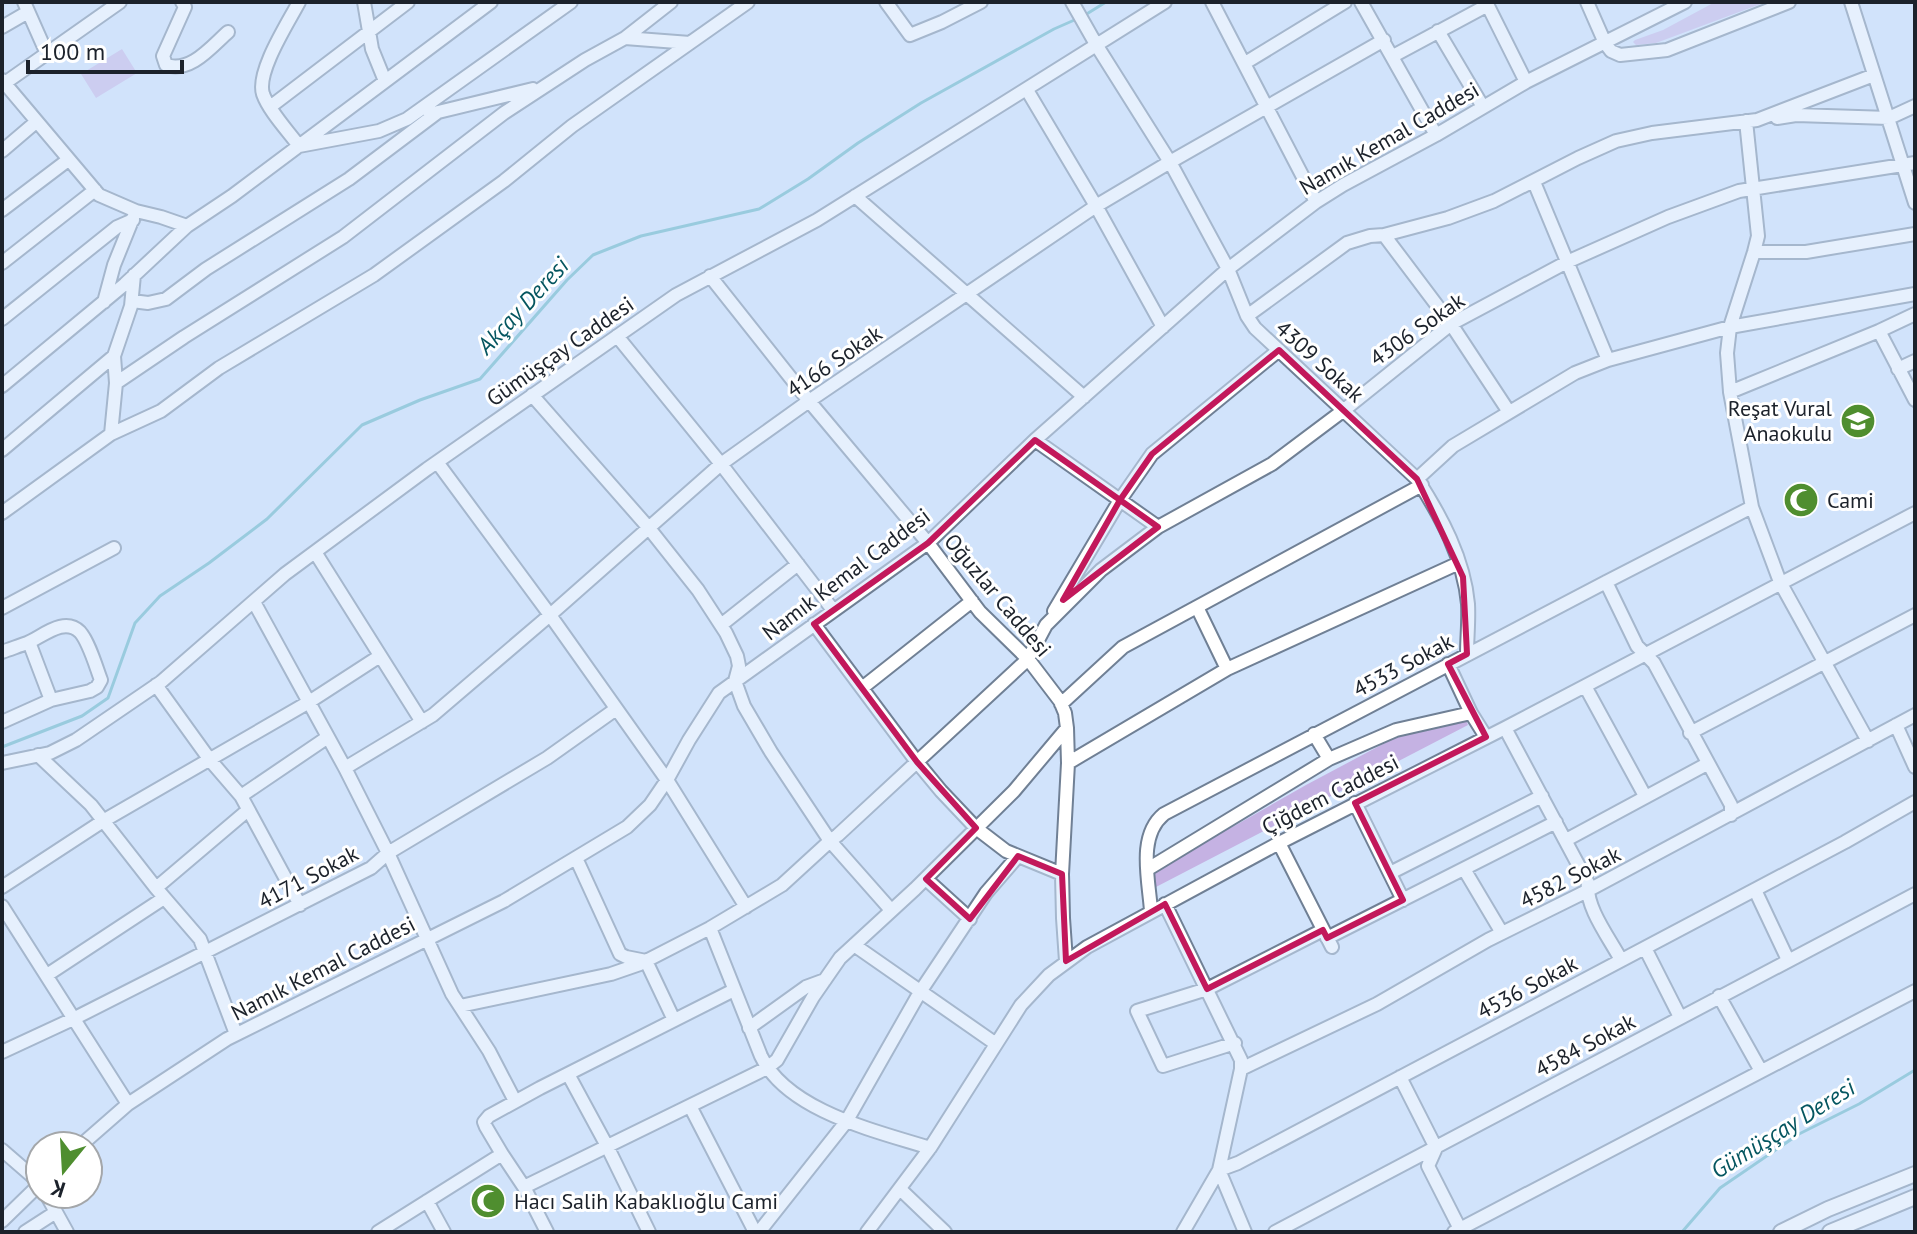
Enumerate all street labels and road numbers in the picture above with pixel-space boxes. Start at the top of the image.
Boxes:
street label: Namık Kemal Caddesi [1294,75,1484,201]
street label: 4306 Sokak [1364,286,1470,372]
street label: Gümüşçay Caddesi [481,290,639,412]
street label: 4309 Sokak [1270,314,1370,408]
street label: 4166 Sokak [781,319,888,403]
street label: Namık Kemal Caddesi [757,502,935,646]
street label: Oğuzlar Caddesi [938,528,1058,662]
street label: 4533 Sokak [1348,627,1458,703]
street label: Çiğdem Caddesi [1257,747,1403,841]
street label: 4171 Sokak [253,839,363,915]
street label: 4582 Sokak [1515,840,1625,914]
street label: Namık Kemal Caddesi [226,909,420,1027]
street label: 4536 Sokak [1472,949,1582,1025]
street label: 4584 Sokak [1530,1007,1640,1083]

